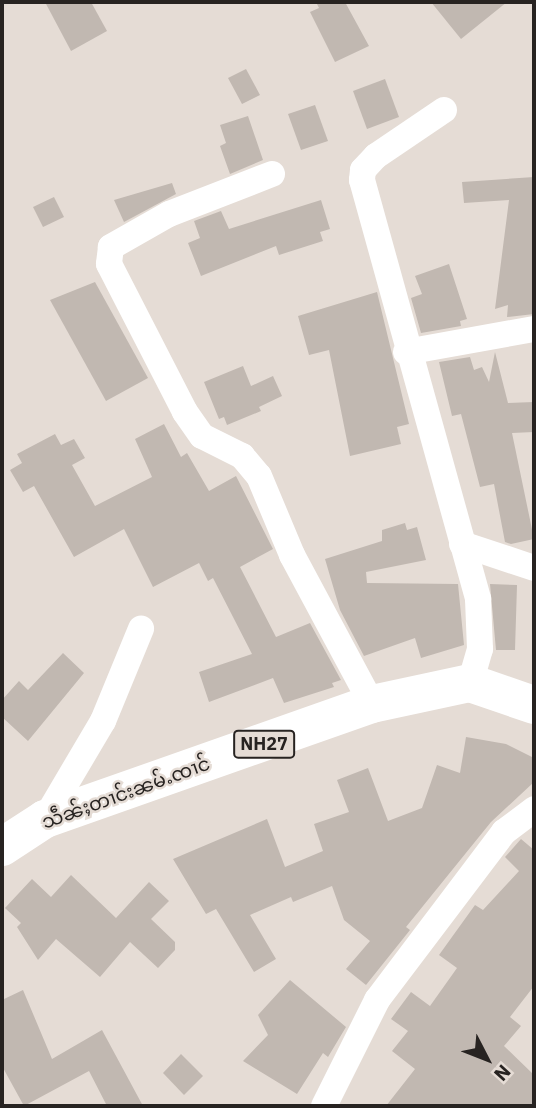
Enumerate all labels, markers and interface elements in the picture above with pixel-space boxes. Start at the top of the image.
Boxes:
road number: NH27 [232,730,296,758]
street label: သဵၼ်ႈတၢင်းၼမ်ႉၸၢင် [39,752,213,834]
north arrow [452,1024,522,1094]
text: N [489,1060,516,1086]

